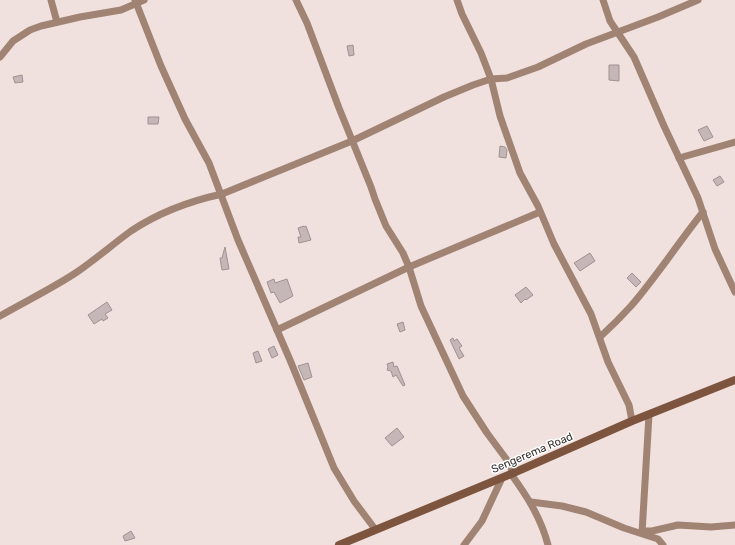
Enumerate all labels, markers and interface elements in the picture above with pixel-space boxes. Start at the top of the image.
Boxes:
street label: Sengerema Road [489,430,575,476]

